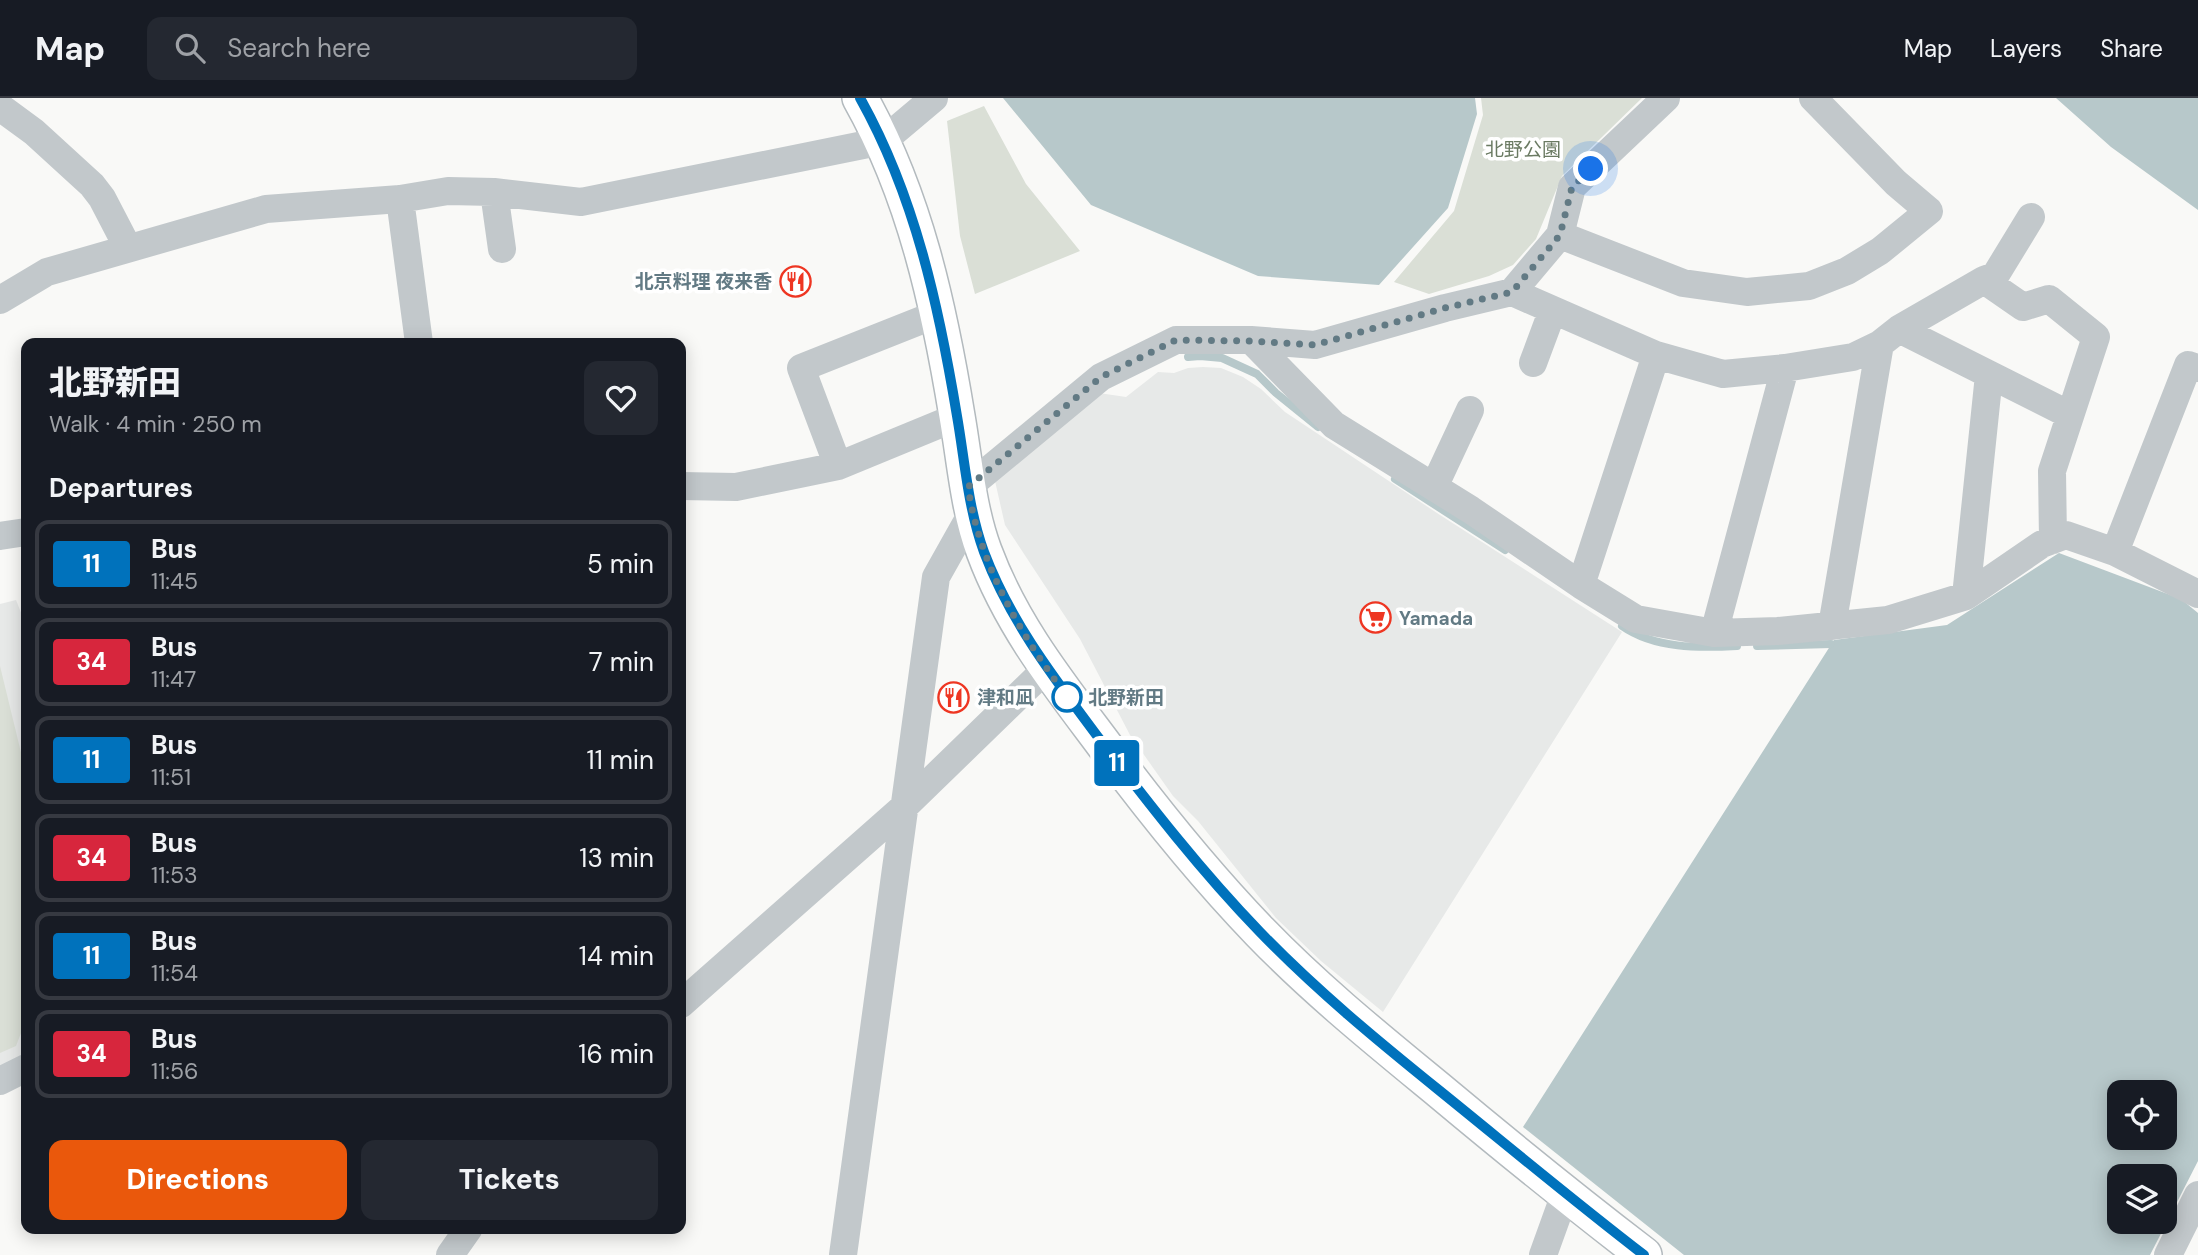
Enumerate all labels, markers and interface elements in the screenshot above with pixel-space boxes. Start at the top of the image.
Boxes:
search box [147,17,637,80]
text: Map [35,27,105,70]
icon: search [171,29,209,67]
text: Search here [227,31,371,65]
text: Map [1904,33,1952,64]
text: Layers [1990,33,2062,64]
text: Share [2100,33,2163,64]
park label: 北野公園 [1485,137,1561,162]
your location [1573,151,1608,186]
restaurant icon: 北京料理 夜来香 [778,264,812,298]
place label: 北京料理 夜来香 [635,269,772,294]
text: 北野新田 [49,361,181,404]
button: heart [584,361,658,435]
text: Walk · 4 min · 250 m [49,409,262,439]
text: Departures [49,471,193,505]
text: Bus [151,532,197,566]
text: 5 min [587,547,654,581]
text: 11 [83,548,100,579]
text: 11:45 [151,566,198,596]
supermarket icon: Yamada [1359,601,1393,635]
place label: Yamada [1399,606,1473,631]
text: Bus [151,630,197,664]
text: 7 min [589,645,654,679]
text: 34 [76,646,107,677]
text: 11:47 [151,664,196,694]
restaurant icon: 津和凪 [937,680,971,714]
marker: 北野新田 [1052,682,1082,712]
place label: 津和凪 [977,685,1034,710]
place label: 北野新田 [1088,685,1164,710]
text: Bus [151,728,197,762]
line badge: 11 [1086,740,1148,786]
text: 11 min [587,743,654,777]
text: 11 [83,744,100,775]
text: 11 [1108,747,1126,778]
text: 11:51 [151,762,191,792]
text: Bus [151,826,197,860]
text: 13 min [579,841,654,875]
text: 34 [76,842,107,873]
text: 11:53 [151,860,198,890]
text: Bus [151,924,197,958]
text: 14 min [579,939,654,973]
text: 11 [83,940,100,971]
text: 11:54 [151,958,198,988]
text: Bus [151,1022,197,1056]
text: 16 min [578,1037,654,1071]
text: 34 [76,1038,107,1069]
text: 11:56 [151,1056,198,1086]
map controls [2107,1080,2177,1234]
button: locate [2107,1080,2177,1150]
button: Directions [49,1140,347,1220]
button: Tickets [361,1140,658,1220]
button: layers [2107,1164,2177,1234]

